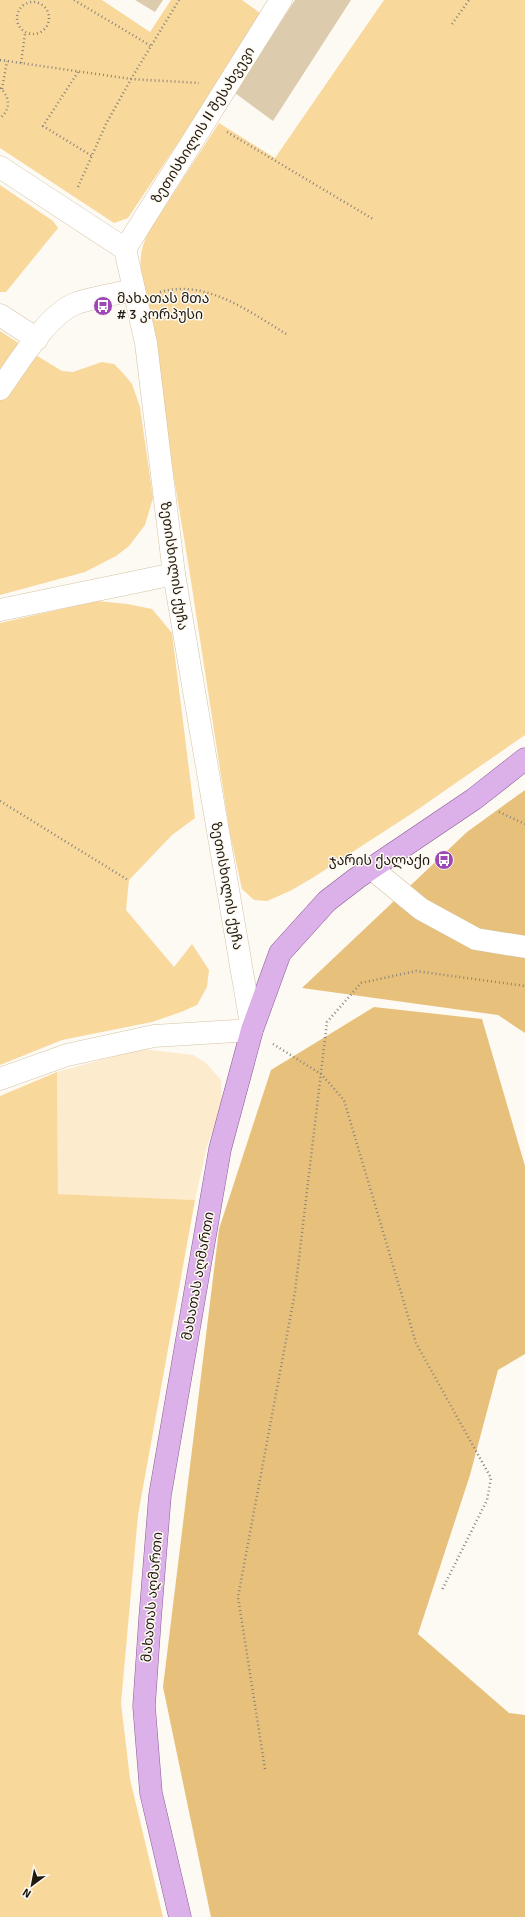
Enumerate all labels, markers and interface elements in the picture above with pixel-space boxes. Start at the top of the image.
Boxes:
street label: ზეთისხილის II შესახვევი [148,44,258,206]
place label: მახათას მთა # 3 კორპუსი [117,290,209,323]
bus stop icon: მახათას მთა # 3 კორპუსი [92,295,114,317]
street label: ზეთისხილის ქუჩა [157,501,191,631]
street label: ზეთისხილის ქუჩა [207,821,247,951]
bus stop icon: ჯარის ქალაქი [433,849,455,871]
place label: ჯარის ქალაქი [329,852,430,869]
street label: მახათას აღმართი [178,1210,218,1342]
street label: მახათას აღმართი [138,1531,166,1663]
north arrow [12,1865,52,1905]
text: N [20,1886,34,1901]

